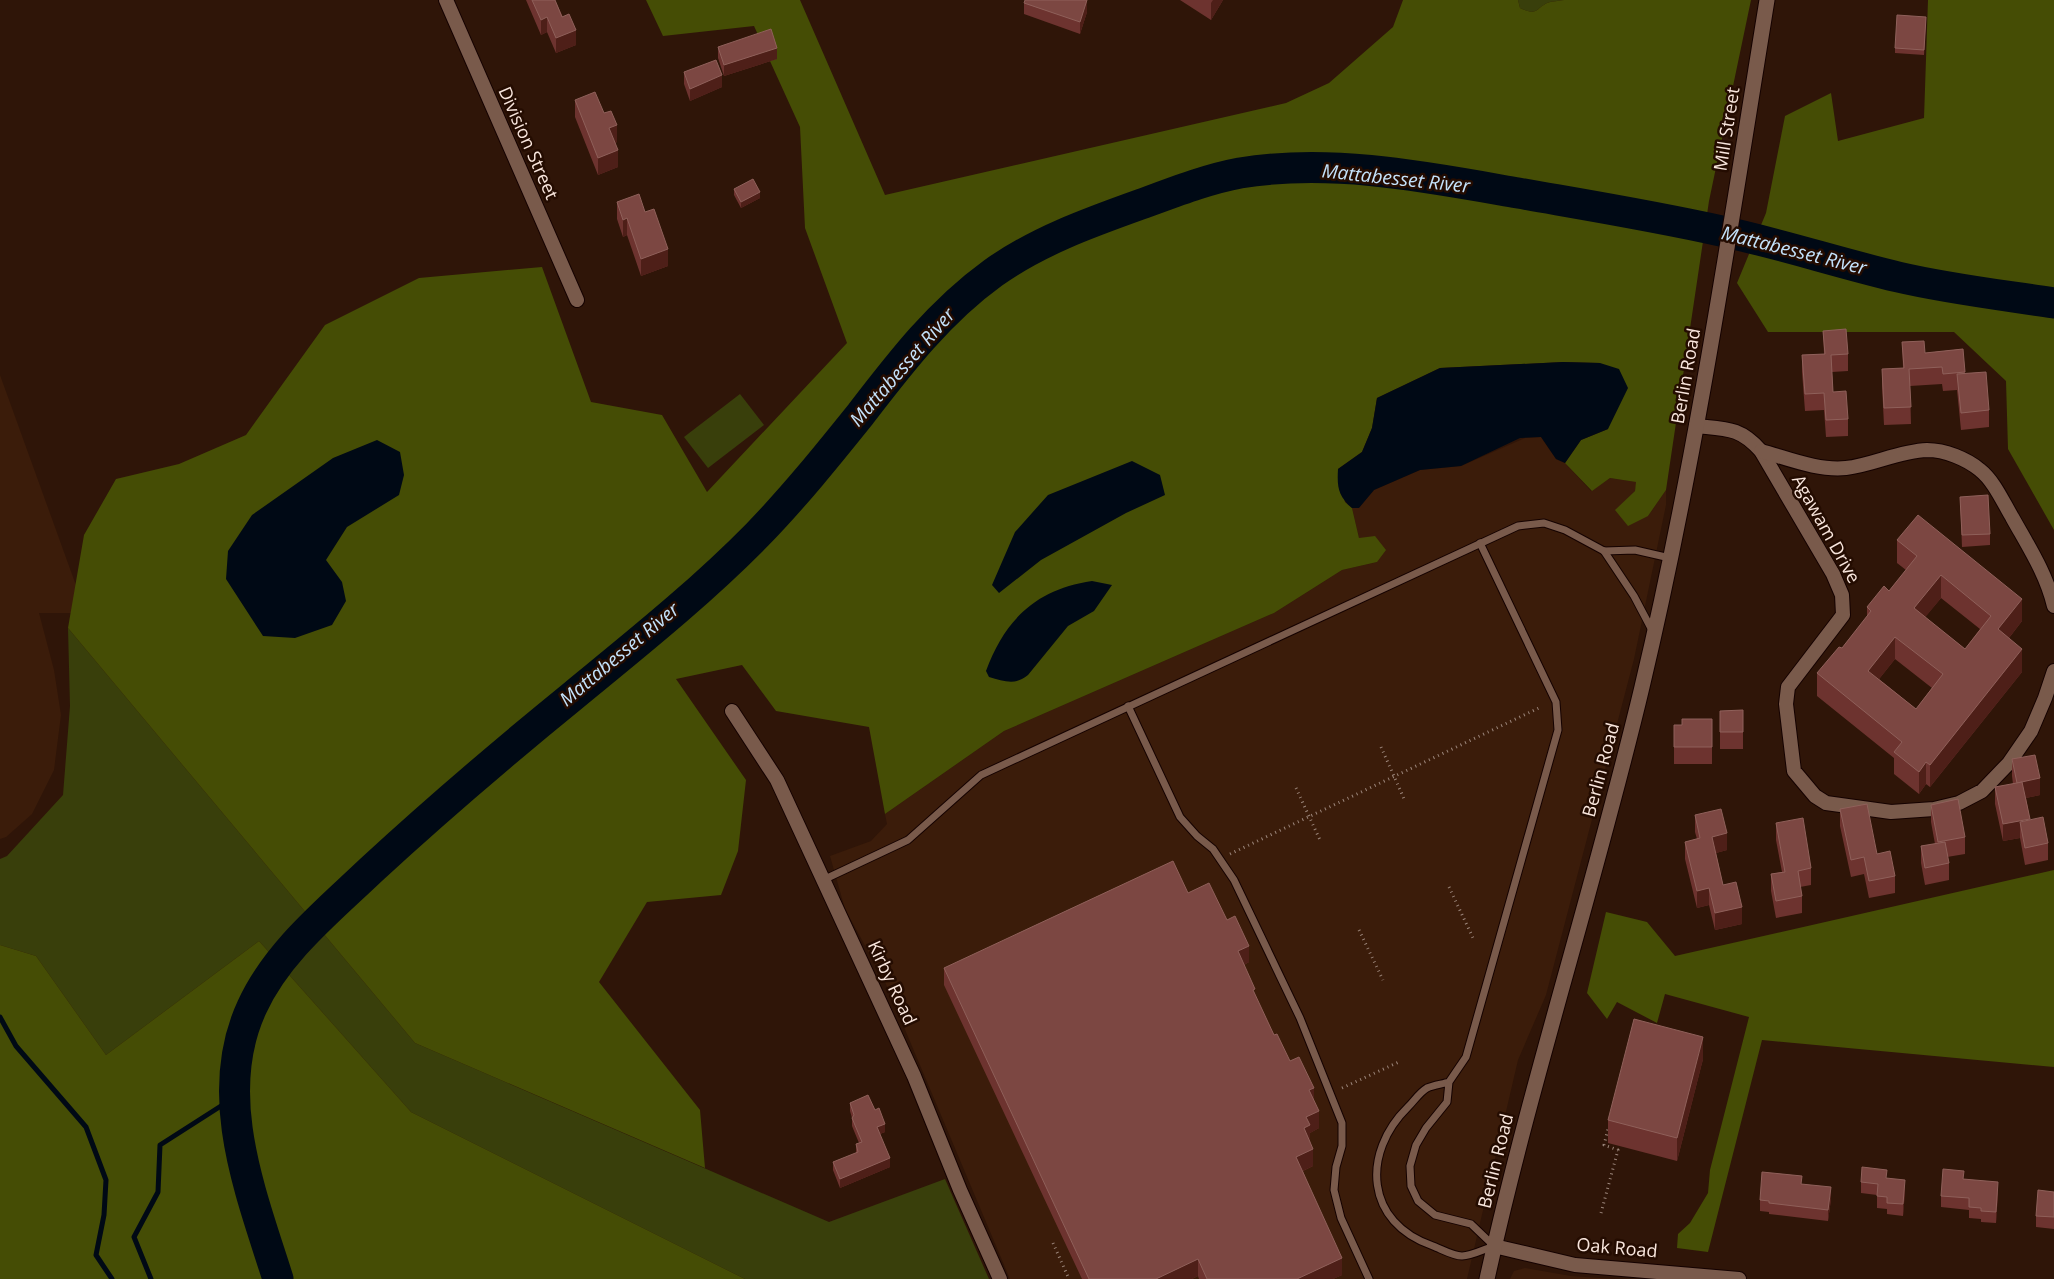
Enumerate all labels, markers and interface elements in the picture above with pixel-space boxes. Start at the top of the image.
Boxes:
street label: Division Street [493,82,564,203]
street label: Mill Street [1708,85,1744,173]
water label: Mattabesset River [1321,157,1473,199]
water label: Mattabesset River [1719,219,1871,281]
water label: Mattabesset River [843,301,962,432]
street label: Berlin Road [1665,326,1705,426]
street label: Agawam Drive [1787,470,1867,587]
water label: Mattabesset River [554,595,685,712]
street label: Berlin Road [1576,720,1624,820]
street label: Kirby Road [863,936,923,1029]
street label: Berlin Road [1472,1111,1518,1211]
street label: Oak Road [1576,1232,1659,1262]

